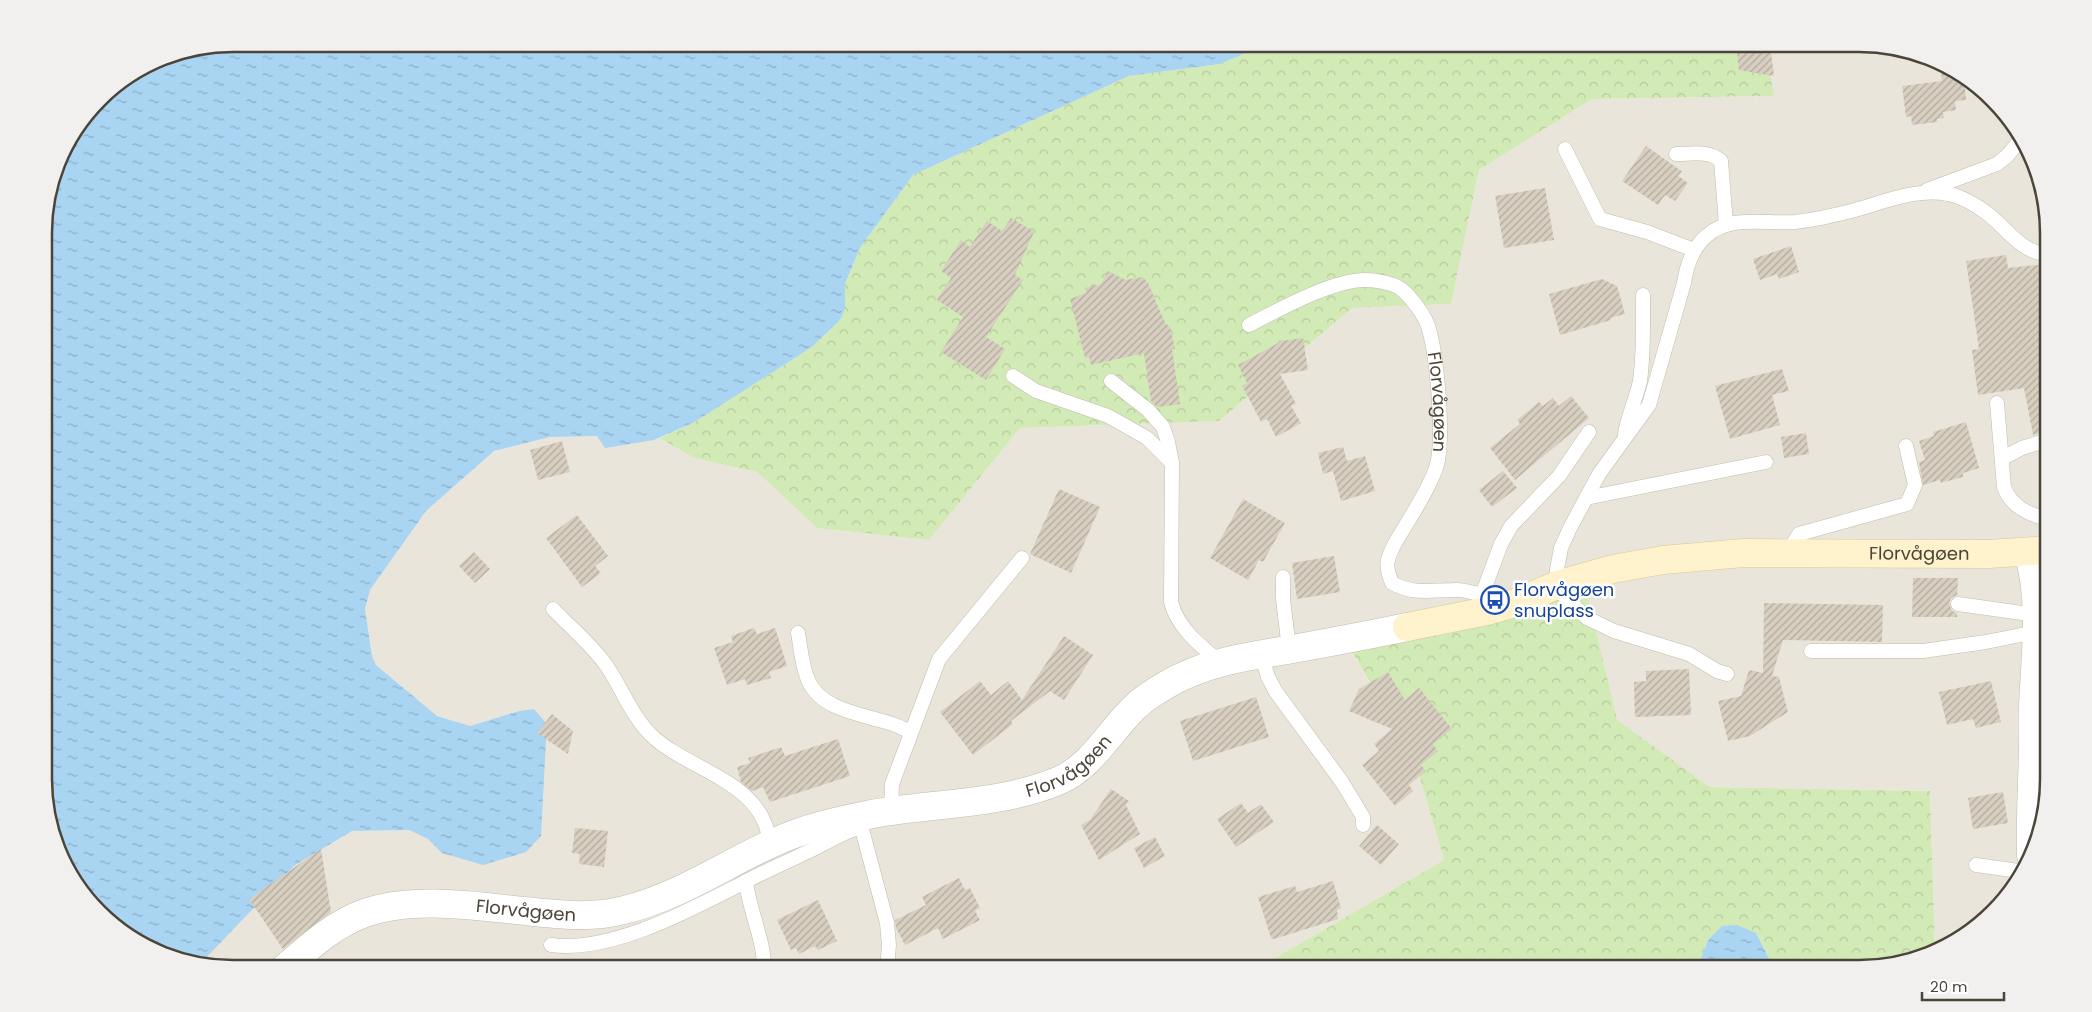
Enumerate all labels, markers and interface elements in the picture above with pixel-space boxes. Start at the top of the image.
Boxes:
street label: Florvågøen [1422,350,1453,453]
street label: Florvågøen [1869,541,1970,566]
place label: Florvågøen snuplass [1514,577,1614,623]
bus stop icon: Florvågøen snuplass [1480,585,1510,615]
street label: Florvågøen [1023,729,1117,803]
street label: Florvågøen [475,893,577,927]
scale bar [1922,970,2004,1002]
text: 20 m [1930,976,1968,997]

